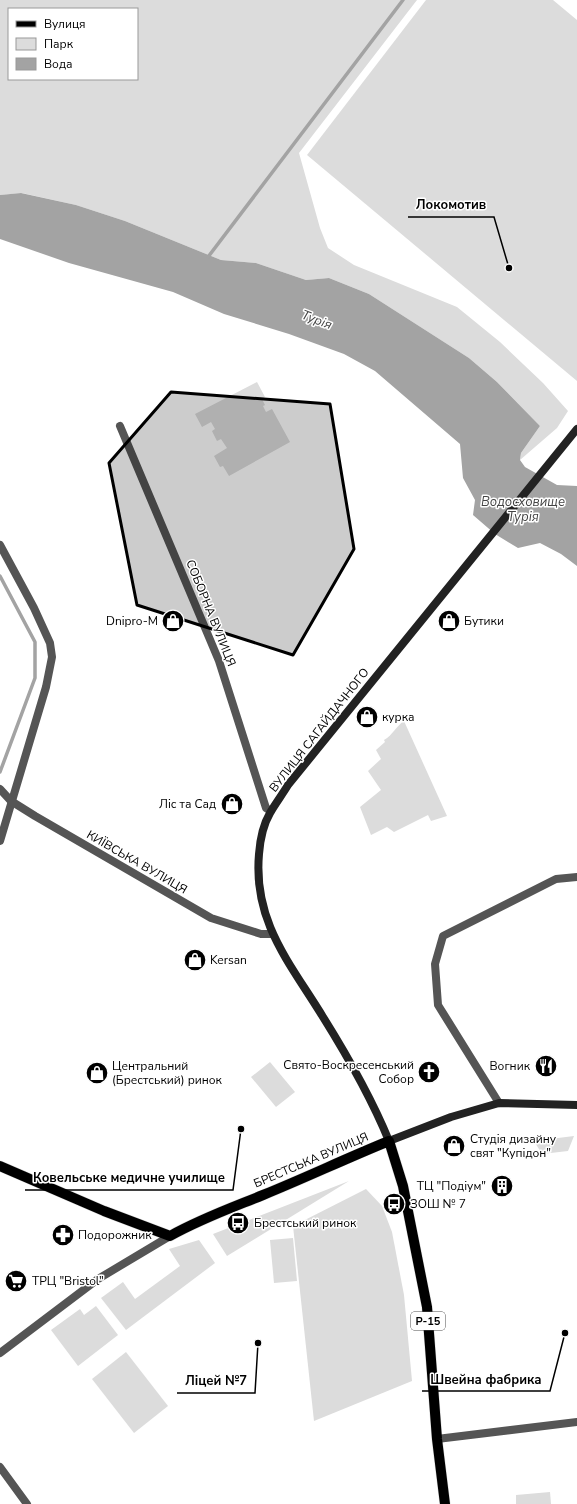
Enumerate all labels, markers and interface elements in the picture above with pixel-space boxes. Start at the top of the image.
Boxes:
legend [8,8,138,80]
text: Вулиця [44,16,86,32]
text: Парк [44,36,74,52]
text: Вода [44,56,72,72]
callout: Локомотив [408,192,494,217]
text: Локомотив [416,196,486,214]
water label: Турія [299,306,335,334]
water label: Водосховище Турія [481,493,565,526]
street label: СОБОРНА ВУЛИЦЯ [182,557,240,669]
shop icon: Dnipro-M [160,608,186,634]
shop icon: Бутики [436,608,462,634]
place label: Dnipro-M [106,613,158,629]
place label: Бутики [464,613,504,629]
street label: ВУЛИЦЯ САГАЙДАЧНОГО [266,665,372,795]
shop icon: курка [354,704,380,730]
place label: курка [382,709,415,725]
shop icon: Ліс та Сад [219,791,245,817]
place label: Ліс та Сад [159,796,216,812]
street label: КИЇВСЬКА ВУЛИЦЯ [84,827,190,897]
shop icon: Kersan [182,947,208,973]
place label: Kersan [210,952,247,968]
restaurant icon: Вогник [533,1053,559,1079]
place label: Свято-Воскресенський Собор [283,1057,414,1087]
place label: Центральний (Брестський) ринок [112,1058,223,1088]
place label: Вогник [490,1058,531,1074]
church icon: Свято-Воскресенський Собор [416,1059,442,1085]
shop icon: Центральний (Брестський) ринок [84,1060,110,1086]
street label: БРЕСТСЬКА ВУЛИЦЯ [251,1129,371,1191]
place label: Студія дизайну свят "Купідон" [470,1131,557,1161]
shop icon: Студія дизайну свят "Купідон" [441,1133,467,1159]
callout: Ковельське медичне училище [25,1165,233,1190]
text: Ковельське медичне училище [33,1169,225,1187]
building icon: ТЦ "Подіум" [489,1173,515,1199]
place label: ТЦ "Подіум" [417,1178,486,1194]
bus stop icon: ЗОШ № 7 [381,1191,407,1217]
place label: ЗОШ № 7 [410,1196,466,1212]
bus stop icon: Брестський ринок [225,1210,251,1236]
place label: Брестський ринок [254,1215,357,1231]
pharmacy icon: Подорожник [50,1222,76,1248]
place label: Подорожник [78,1227,152,1243]
supermarket icon: ТРЦ "Bristol" [3,1268,29,1294]
place label: ТРЦ "Bristol" [32,1273,104,1289]
road number: Р-15 [411,1312,445,1330]
callout: Швейна фабрика [422,1366,550,1391]
callout: Ліцей №7 [177,1368,255,1393]
text: Швейна фабрика [430,1371,542,1389]
text: Ліцей №7 [185,1372,247,1390]

